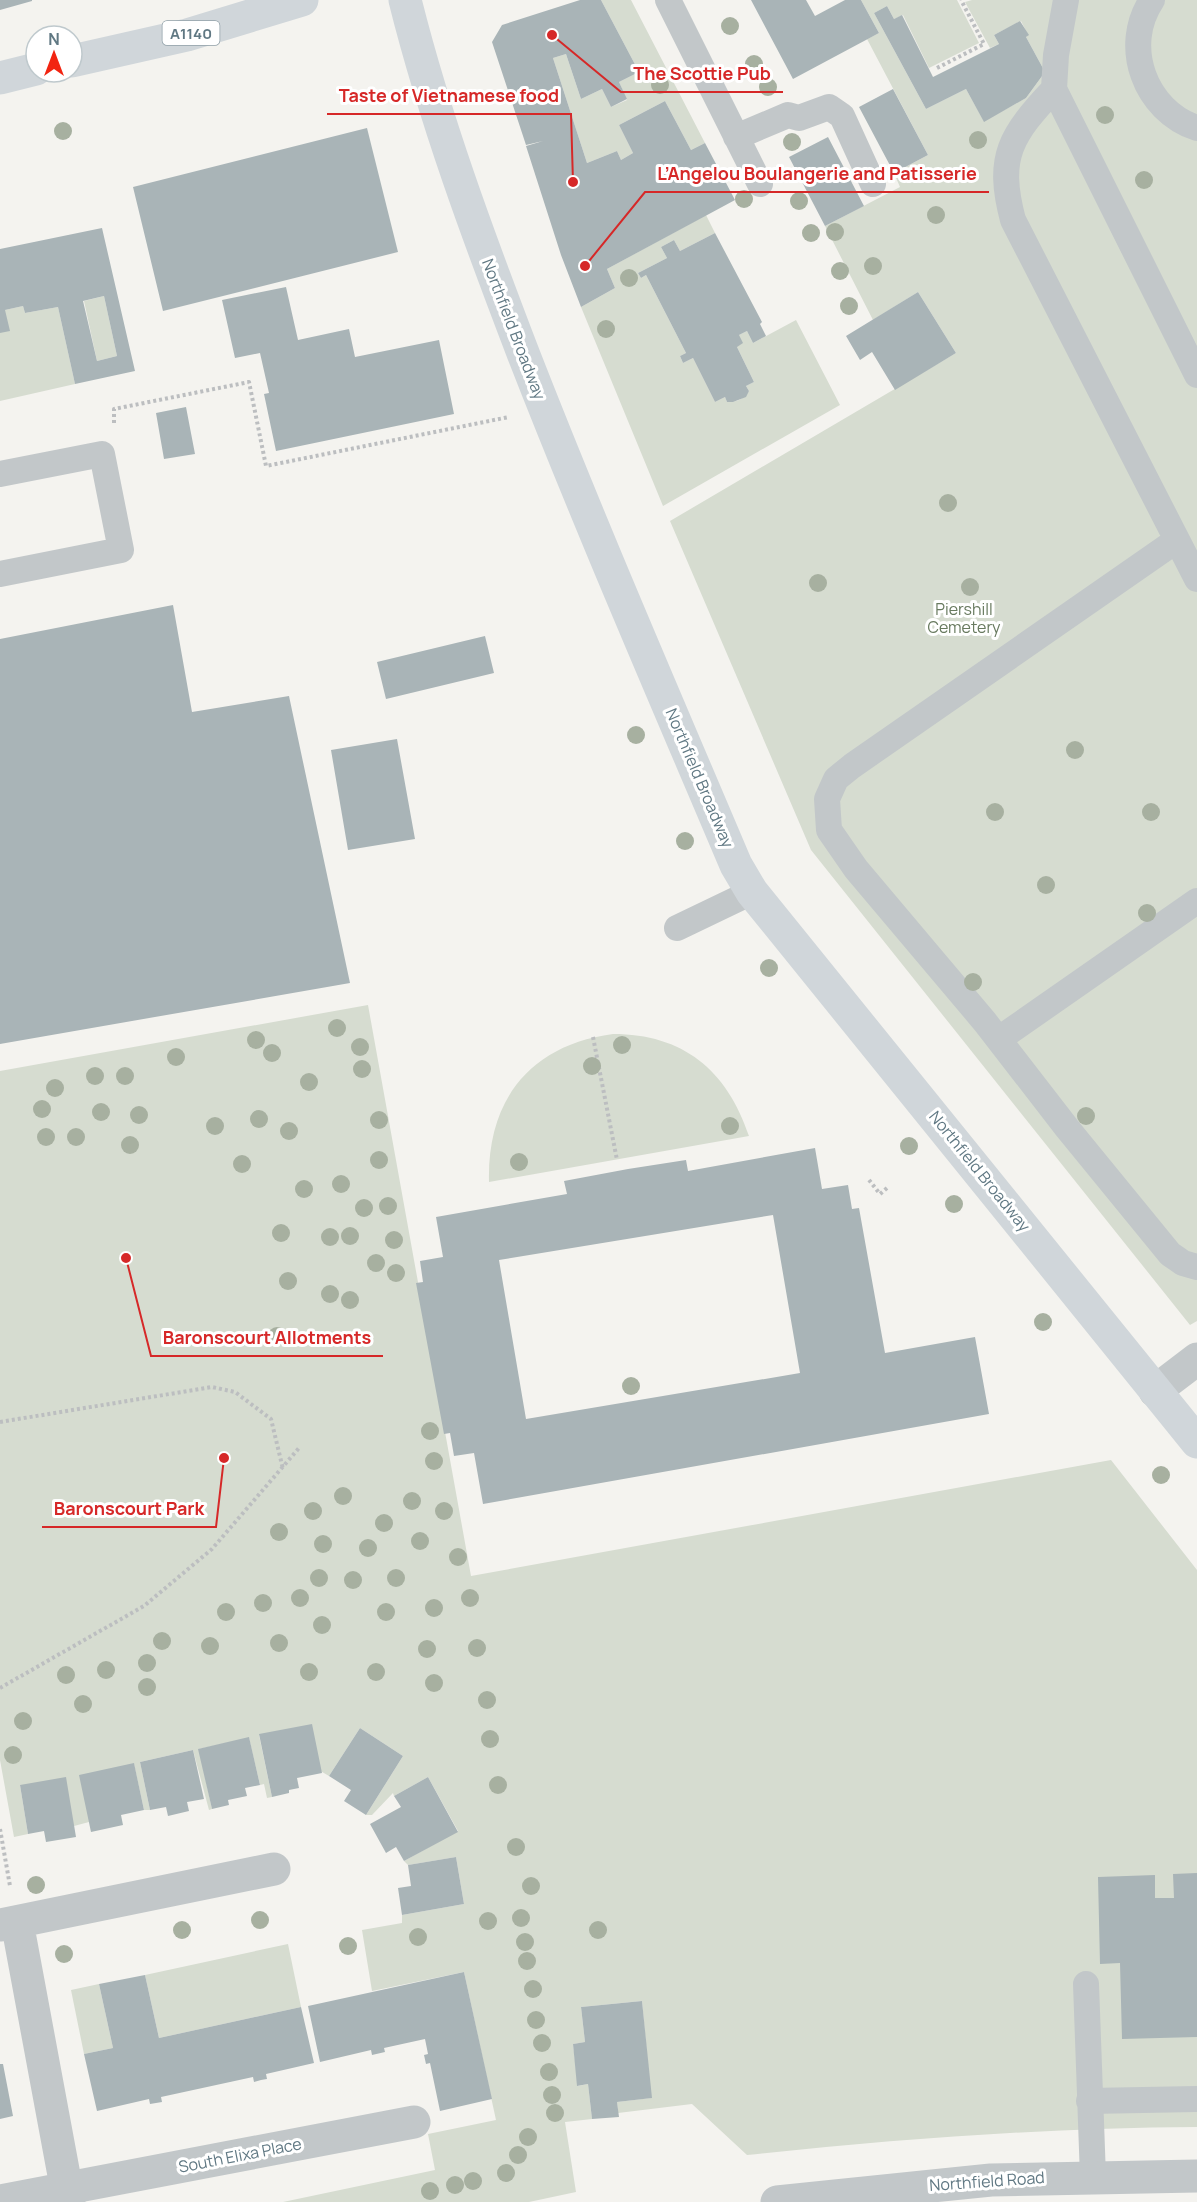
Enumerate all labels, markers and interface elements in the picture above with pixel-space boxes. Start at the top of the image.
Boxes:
road number: A1140 [162,21,219,45]
north arrow [24,24,84,84]
text: N [48,28,60,50]
callout: The Scottie Pub [621,56,783,92]
text: The Scottie Pub [633,61,771,85]
callout: Taste of Vietnamese food [327,78,571,114]
text: Taste of Vietnamese food [339,83,559,107]
callout: L’Angelou Boulangerie and Patisserie [645,156,989,192]
text: L’Angelou Boulangerie and Patisserie [657,161,977,185]
street label: Northfield Broadway [477,255,551,403]
park label: Piershill Cemetery [928,598,1001,638]
street label: Northfield Broadway [661,705,740,852]
street label: Northfield Broadway [924,1106,1036,1236]
callout: Baronscourt Allotments [151,1320,383,1356]
text: Baronscourt Allotments [163,1325,371,1349]
callout: Baronscourt Park [42,1491,216,1527]
text: Baronscourt Park [54,1496,206,1520]
street label: South Elixa Place [177,2132,303,2178]
street label: Northfield Road [929,2166,1045,2196]

